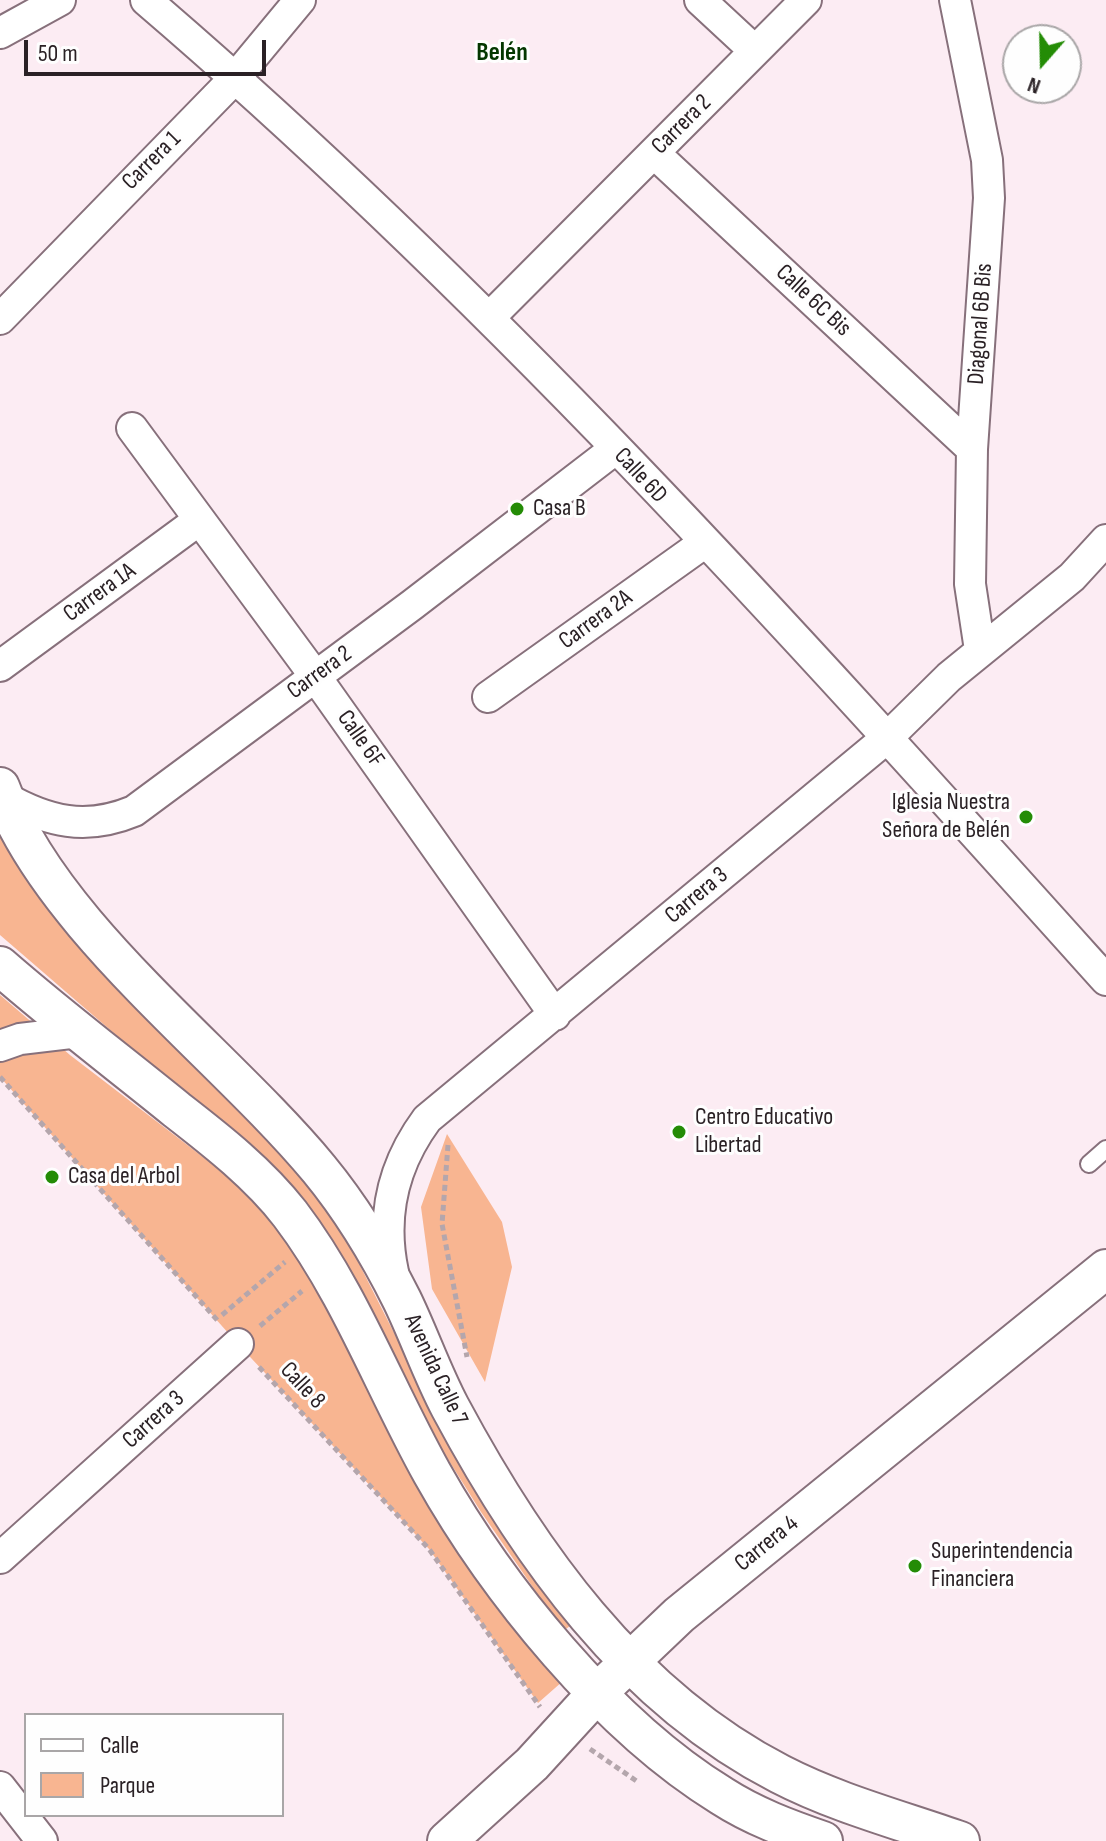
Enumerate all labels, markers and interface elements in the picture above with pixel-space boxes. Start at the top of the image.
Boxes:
scale bar [28,24,270,74]
north arrow [1002,24,1082,104]
district label: Belén [476,37,528,69]
text: 50 m [38,39,78,68]
text: N [1024,70,1044,100]
street label: Carrera 2 [646,89,718,161]
street label: Carrera 1 [117,126,187,196]
street label: Calle 6C Bis [769,259,857,343]
street label: Diagonal 6B Bis [962,262,1000,386]
street label: Calle 6D [607,442,673,510]
place label: Casa B [533,495,586,523]
marker: Casa B [508,500,526,518]
street label: Carrera 1A [58,557,142,629]
street label: Carrera 2A [554,584,638,656]
street label: Carrera 2 [282,640,358,706]
street label: Calle 6F [330,705,390,773]
place label: Iglesia Nuestra Señora de Belén [882,789,1010,845]
marker: Iglesia Nuestra Señora de Belén [1017,808,1035,826]
street label: Carrera 3 [660,861,734,931]
place label: Centro Educativo Libertad [695,1104,833,1160]
marker: Centro Educativo Libertad [670,1123,688,1141]
place label: Casa del Arbol [68,1163,180,1191]
marker: Casa del Arbol [43,1168,61,1186]
street label: Avenida Calle 7 [397,1310,473,1430]
street label: Calle 8 [273,1357,331,1415]
street label: Carrera 3 [117,1385,191,1455]
street label: Carrera 4 [730,1510,804,1578]
place label: Superintendencia Financiera [931,1538,1073,1594]
marker: Superintendencia Financiera [906,1557,924,1575]
legend [24,1713,284,1817]
text: Calle [100,1731,139,1760]
text: Parque [100,1771,155,1800]

